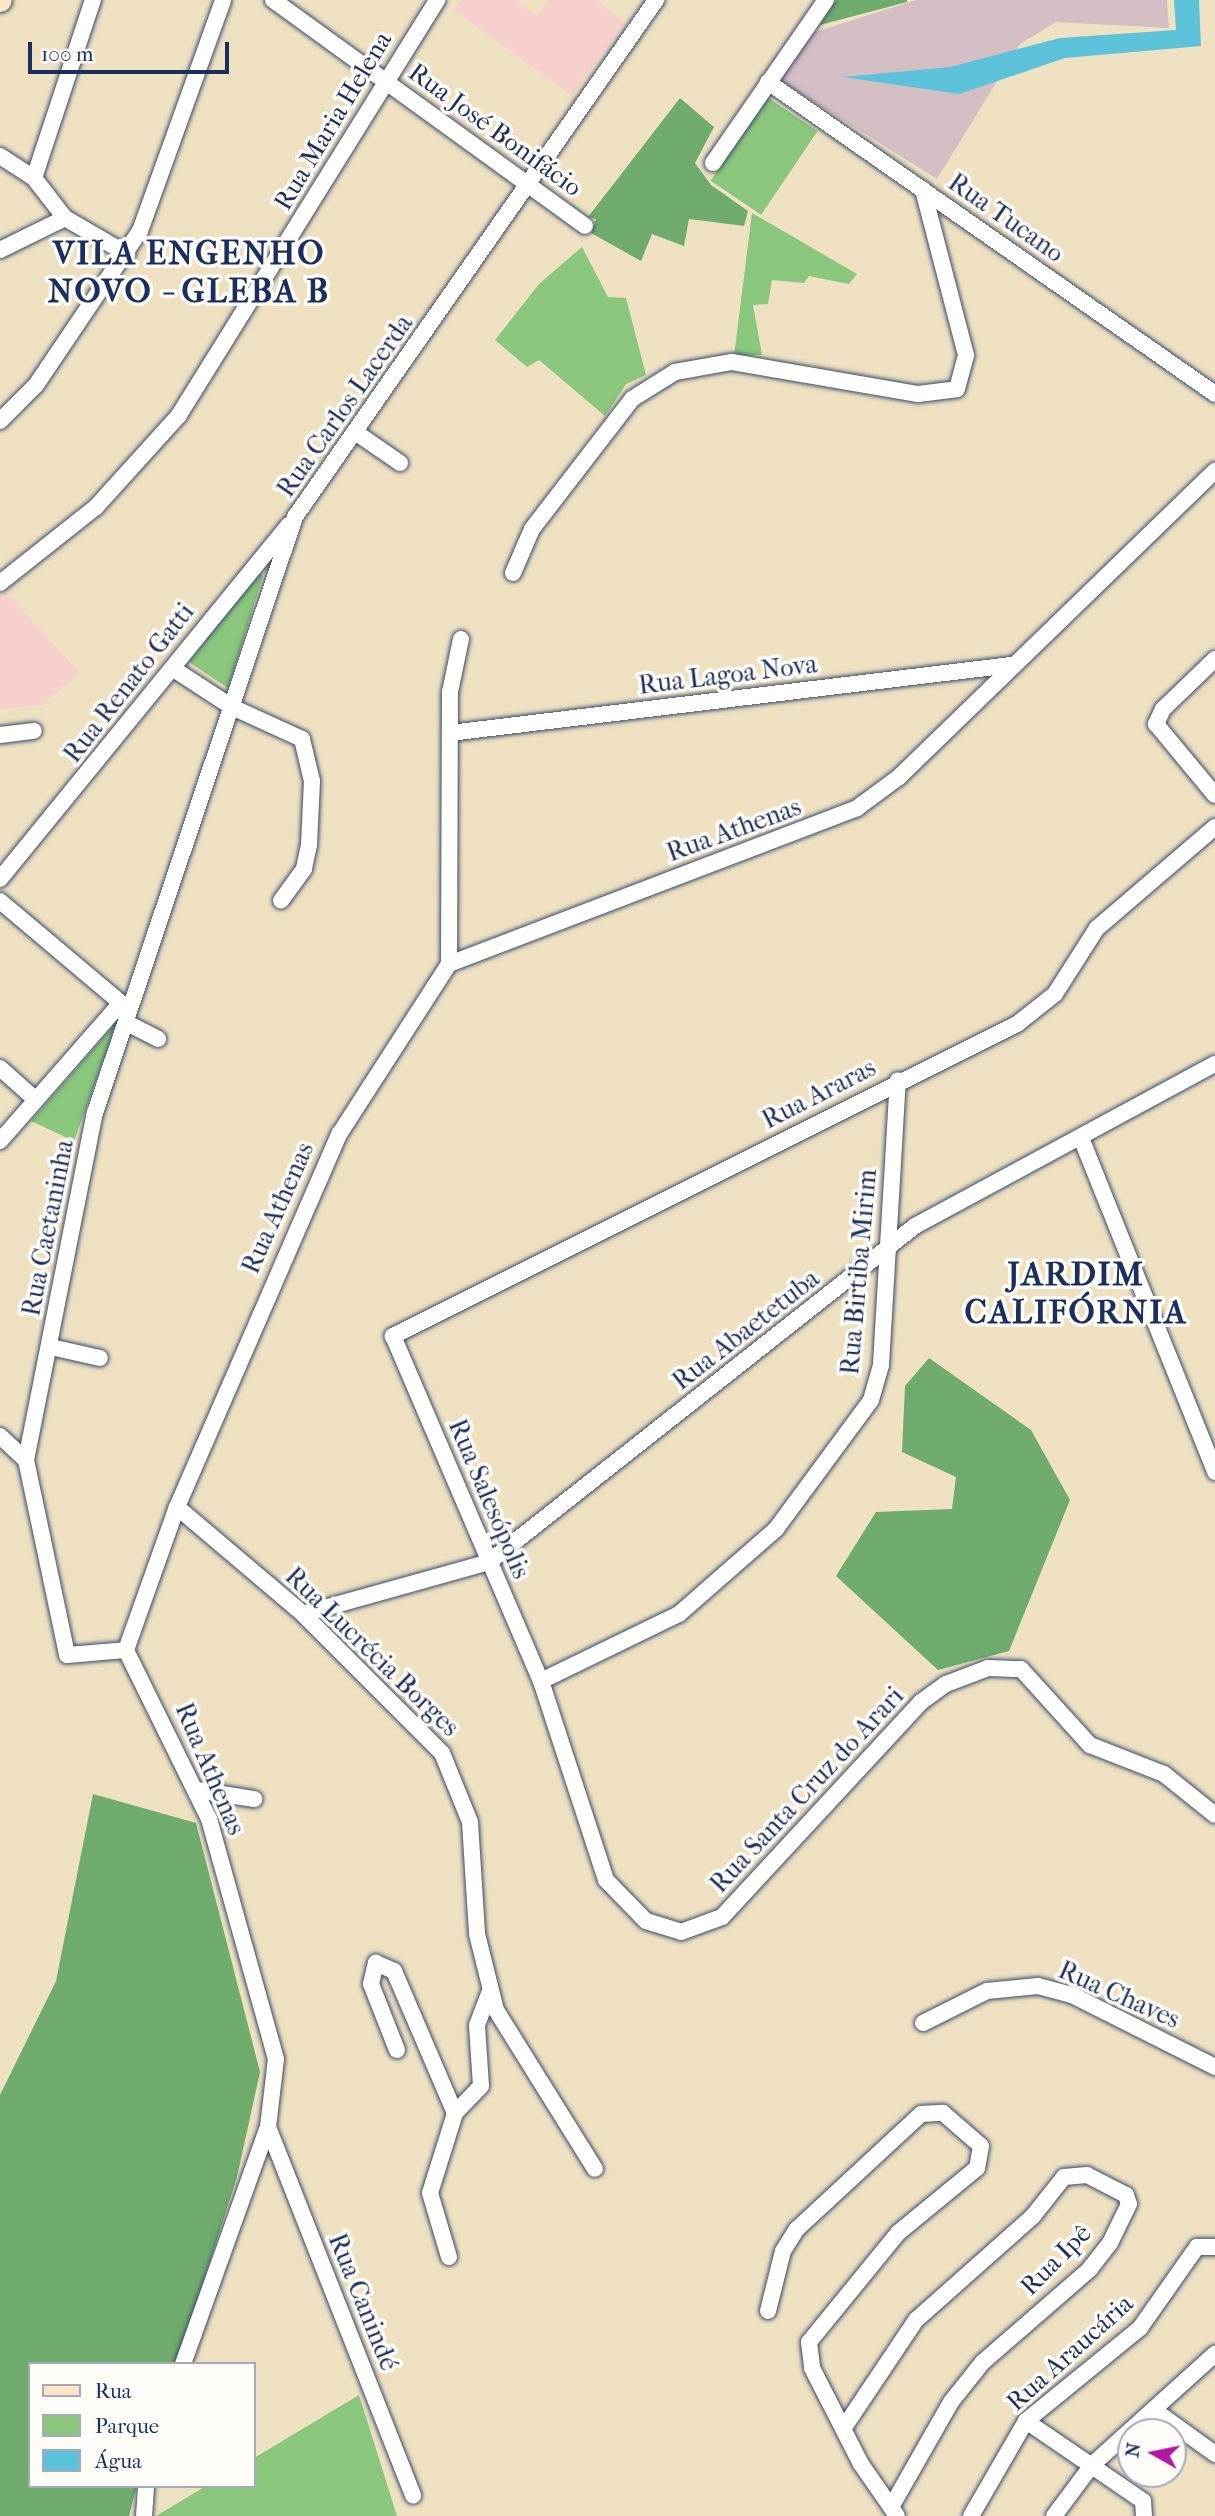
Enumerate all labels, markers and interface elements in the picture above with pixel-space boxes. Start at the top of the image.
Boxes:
street label: Rua Maria Helena [267,26,399,216]
scale bar [32,28,233,72]
text: 100 m [41,42,94,66]
street label: Rua José Bonifácio [402,57,588,203]
street label: Rua Tucano [942,167,1070,269]
district label: VILA ENGENHO NOVO - GLEBA B [50,234,328,312]
street label: Rua Carlos Lacerda [270,309,420,503]
street label: Rua Renato Gatti [57,597,201,769]
street label: Rua Lagoa Nova [637,649,819,701]
street label: Rua Athenas [663,791,805,869]
street label: Rua Araras [757,1052,881,1136]
street label: Rua Caetaninha [16,1137,80,1319]
street label: Rua Athenas [235,1137,321,1279]
street label: Rua Birtiba Mirim [834,1168,884,1376]
district label: JARDIM CALIFÓRNIA [966,1255,1186,1333]
street label: Rua Abaetetuba [666,1263,826,1397]
street label: Rua Salesópolis [441,1414,537,1584]
street label: Rua Lucrécia Borges [278,1561,466,1743]
street label: Rua Santa Cruz do Arari [704,1681,910,1899]
street label: Rua Athenas [168,1698,252,1840]
street label: Rua Chaves [1054,1954,1184,2036]
street label: Rua Ipê [1014,2218,1098,2302]
street label: Rua Canindé [321,2229,405,2375]
street label: Rua Araucária [1000,2288,1140,2418]
legend [28,2362,256,2488]
text: Rua [95,2379,132,2403]
text: Parque [95,2414,159,2438]
north arrow [1117,2418,1187,2488]
text: N [1121,2441,1145,2459]
text: Água [95,2449,142,2473]

